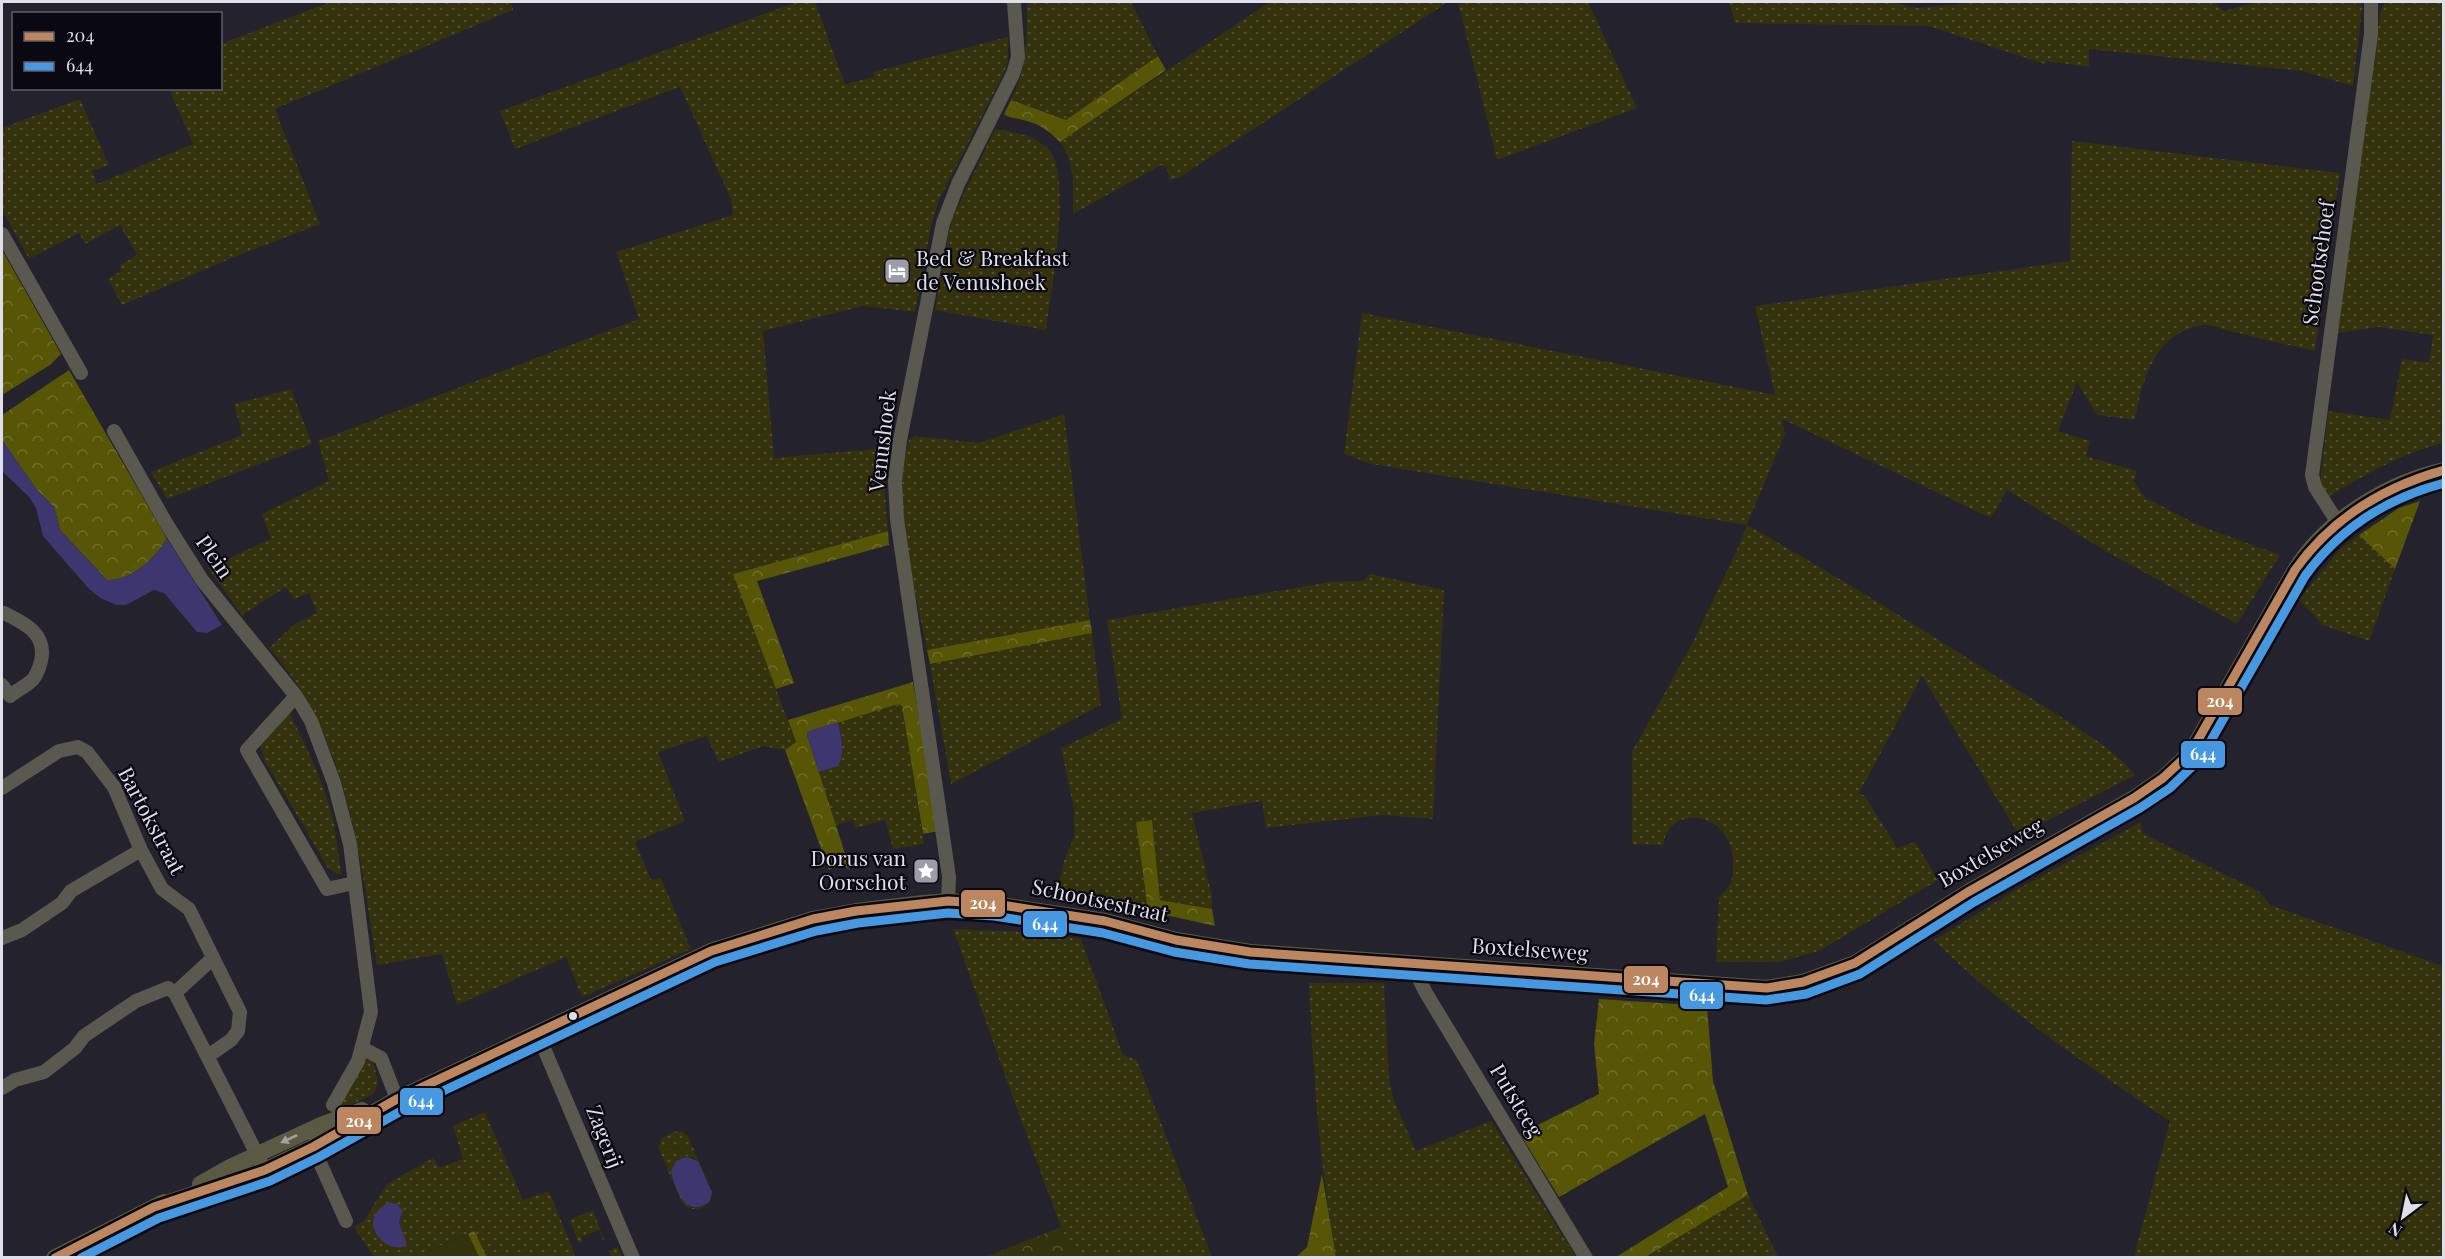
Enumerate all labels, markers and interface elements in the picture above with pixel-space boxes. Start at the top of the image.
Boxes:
legend [12,12,222,90]
text: 204 [66,23,94,47]
text: 644 [66,53,93,77]
street label: Schootsehoef [2294,196,2340,327]
place label: Bed & Breakfast de Venushoek [916,243,1069,295]
hotel icon: Bed & Breakfast de Venushoek [882,256,912,286]
street label: Venushoek [861,388,901,494]
street label: Plein [191,528,241,584]
line badge: 204 [2197,687,2243,716]
text: 204 [2206,690,2234,711]
line badge: 644 [2180,740,2226,769]
text: 644 [2190,743,2216,764]
street label: Bartokstraat [113,762,193,879]
street label: Boxtelseweg [1932,810,2048,893]
place label: Dorus van Oorschot [811,843,907,895]
place icon: Dorus van Oorschot [911,856,941,886]
street label: Schootsestraat [1030,871,1172,927]
line badge: 204 [960,889,1006,918]
text: 204 [969,892,997,913]
line badge: 644 [1022,910,1068,938]
text: 644 [1032,913,1058,934]
street label: Boxtelseweg [1471,930,1589,966]
line badge: 204 [1623,965,1669,994]
text: 204 [1632,968,1660,989]
line badge: 644 [1679,981,1724,1010]
text: 644 [1689,984,1715,1005]
unlabelled marker [567,1010,579,1022]
street label: Putsteeg [1485,1058,1551,1142]
line badge: 644 [399,1087,444,1116]
text: 644 [408,1090,434,1111]
street label: Zagerij [581,1101,631,1172]
line badge: 204 [336,1106,382,1135]
text: 204 [345,1110,373,1131]
one-way arrow [281,1135,298,1144]
north arrow [2373,1187,2433,1247]
text: N [2384,1218,2405,1242]

